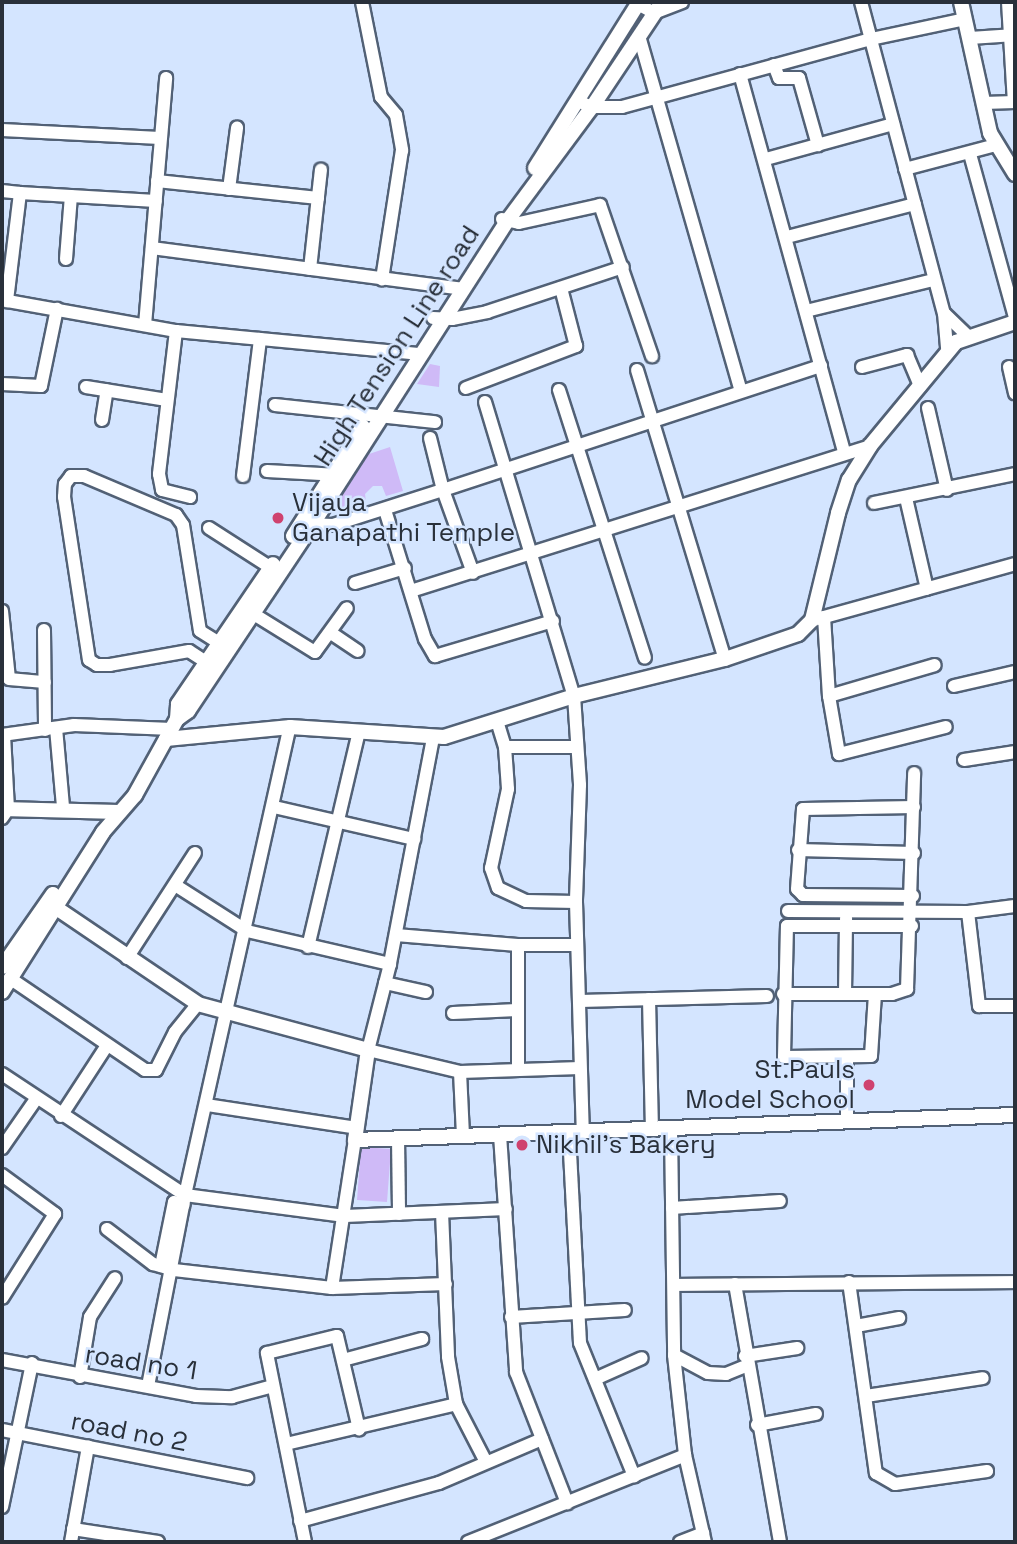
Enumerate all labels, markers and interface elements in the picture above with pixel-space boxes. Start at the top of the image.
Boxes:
street label: High Tension Line road [307,220,487,472]
place label: Vijaya Ganapathi Temple [292,487,516,548]
marker: Vijaya Ganapathi Temple [270,510,286,526]
place label: St.Pauls Model School [685,1054,855,1116]
marker: St.Pauls Model School [861,1077,877,1093]
place label: Nikhil's Bakery [536,1129,716,1161]
marker: Nikhil's Bakery [514,1137,530,1153]
street label: road no 1 [83,1339,199,1387]
street label: road no 2 [68,1405,190,1459]

